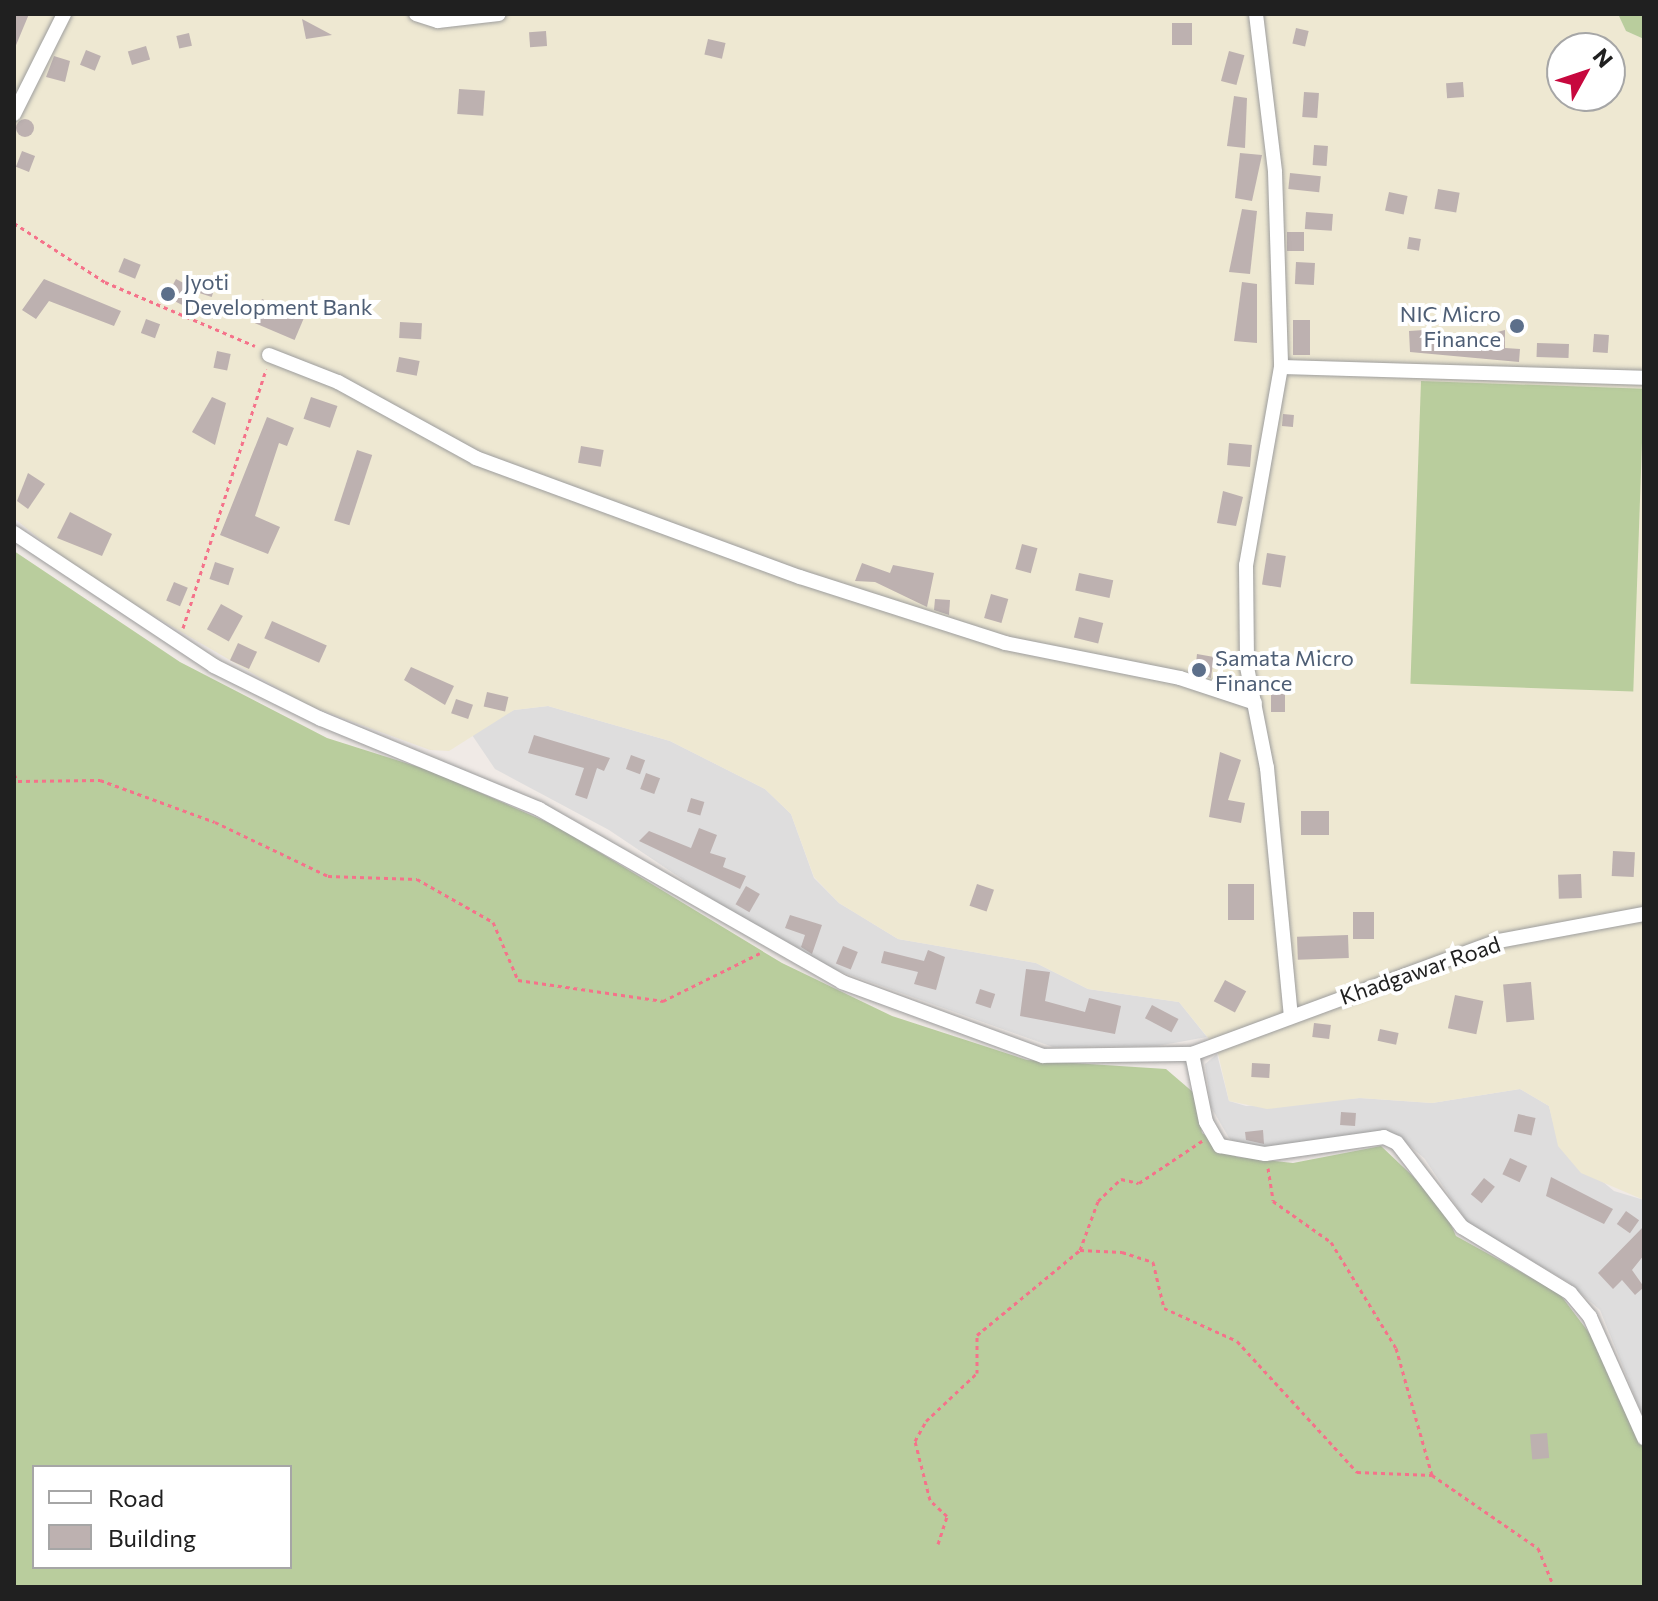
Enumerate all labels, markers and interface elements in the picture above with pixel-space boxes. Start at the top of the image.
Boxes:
north arrow [1546,32,1626,112]
text: N [1588,43,1619,73]
place label: Jyoti Development Bank [184,268,373,320]
marker: Jyoti Development Bank [159,285,177,303]
place label: NIC Micro Finance [1400,300,1501,352]
marker: NIC Micro Finance [1508,317,1526,335]
place label: Samata Micro Finance [1215,644,1354,696]
marker: Samata Micro Finance [1190,661,1208,679]
street label: Khadgawar Road [1336,930,1504,1010]
legend [32,1465,292,1569]
text: Road [108,1483,164,1512]
text: Building [108,1523,196,1552]

